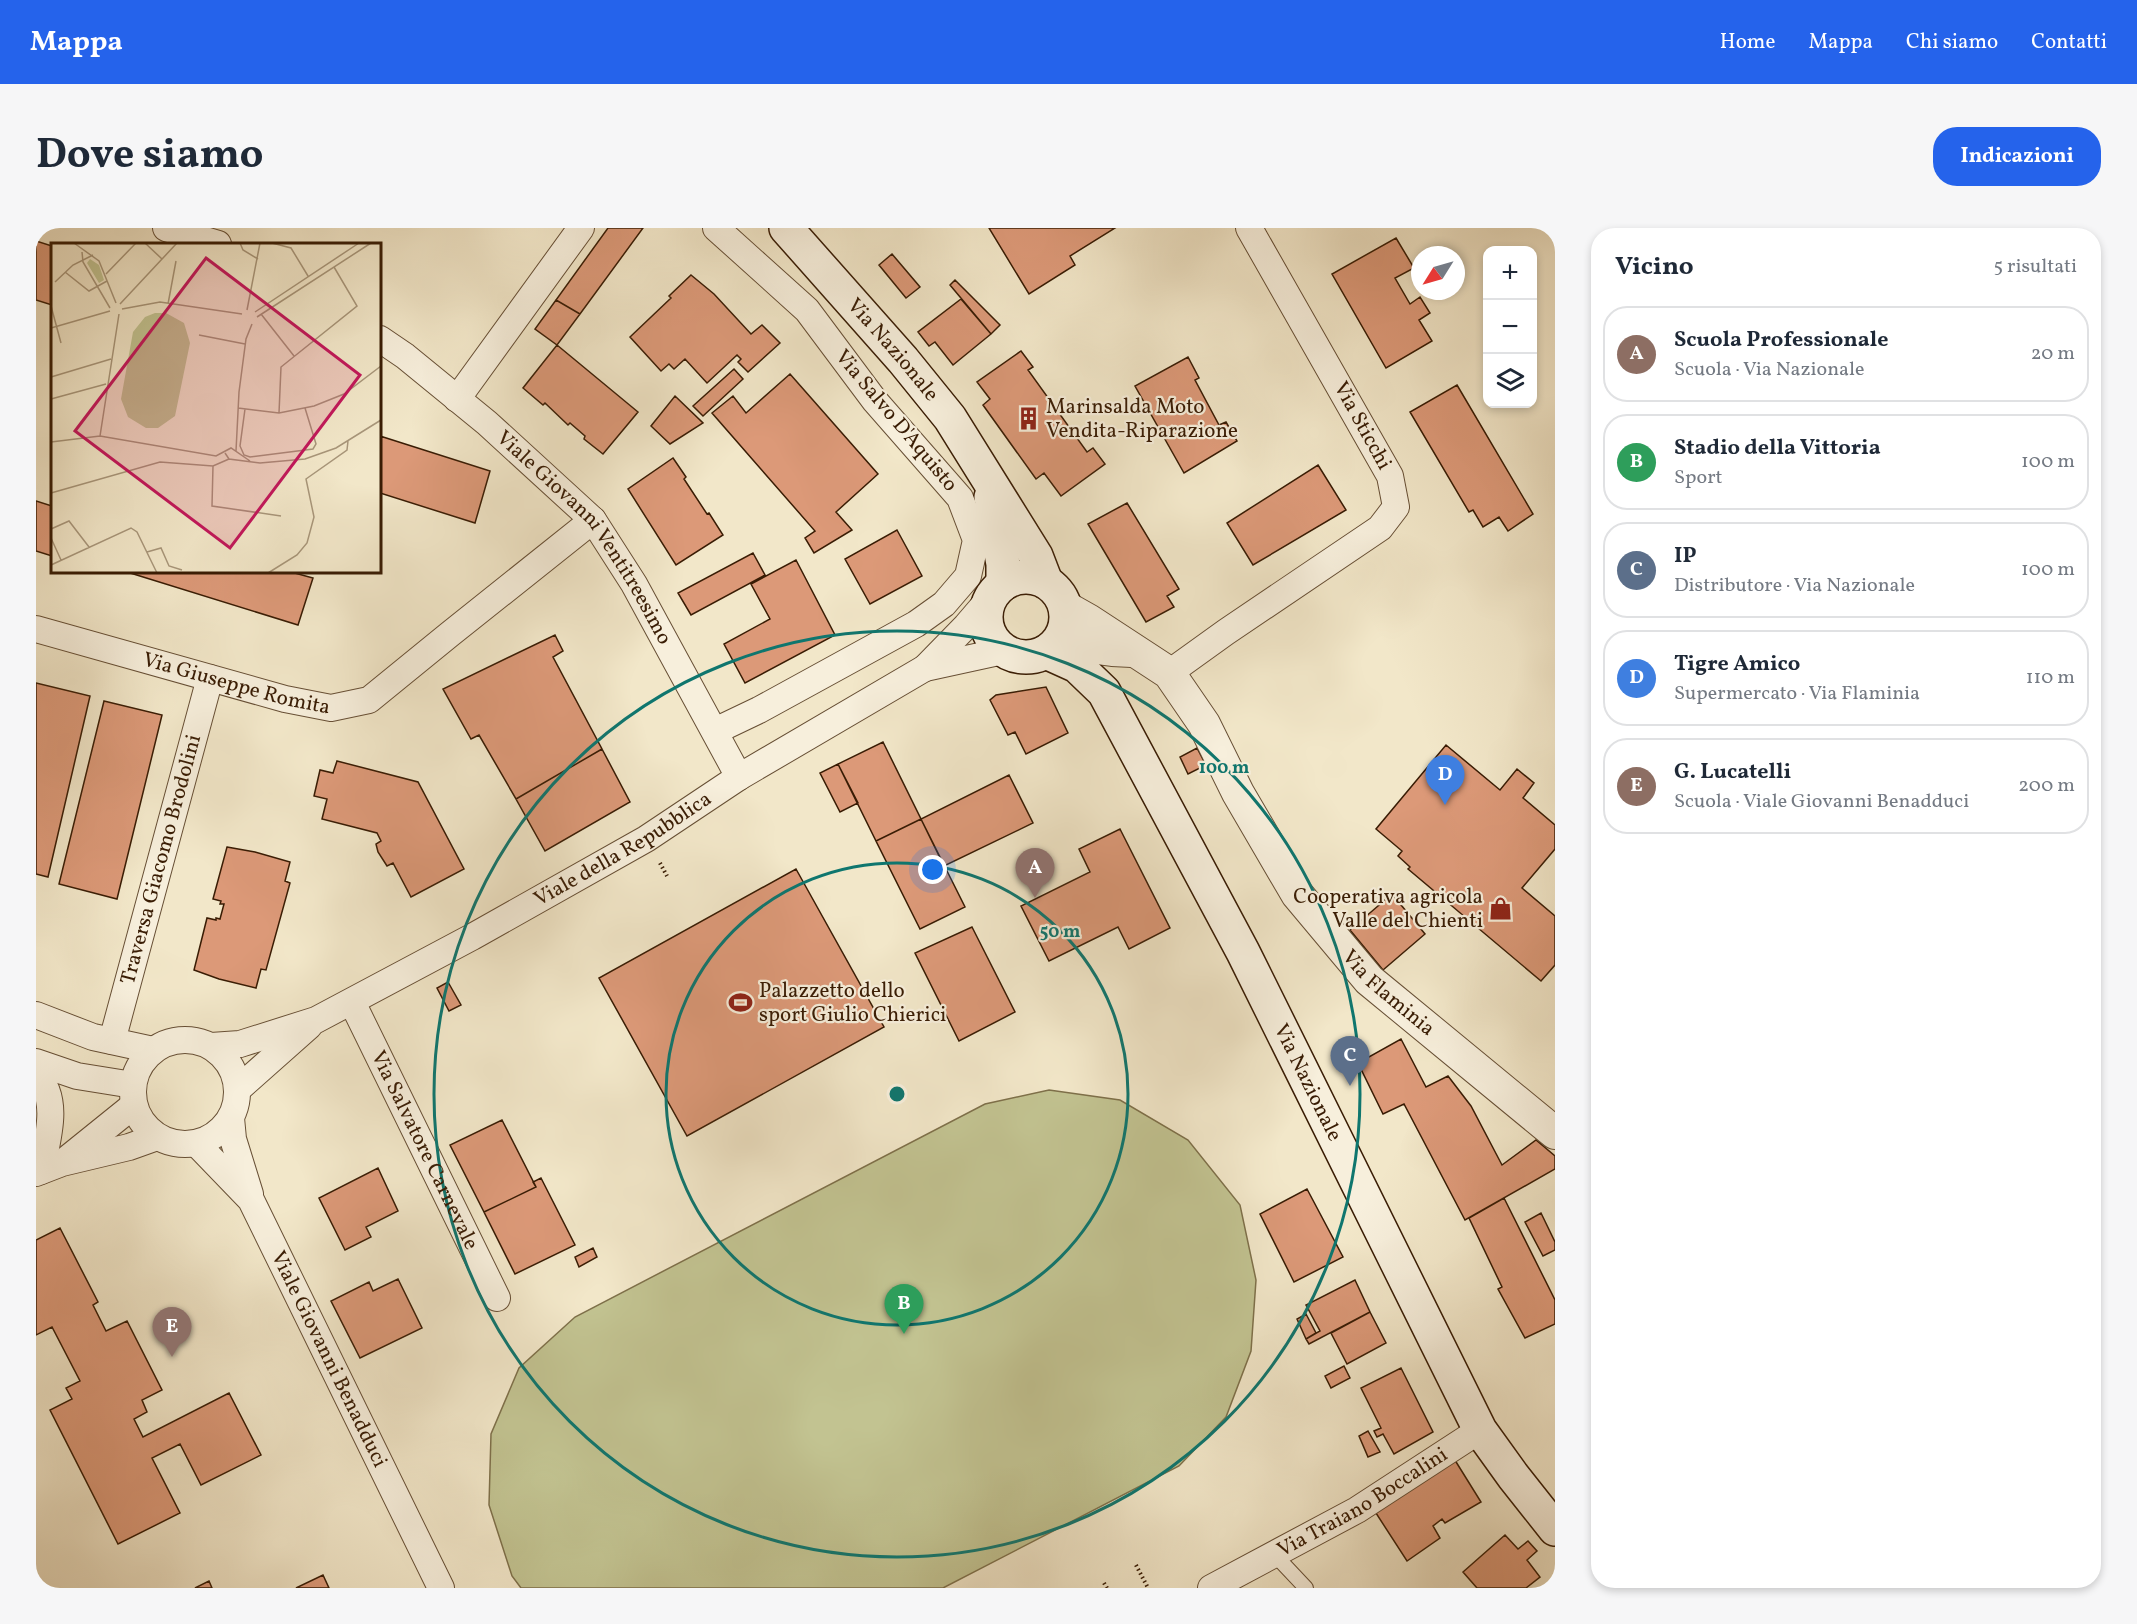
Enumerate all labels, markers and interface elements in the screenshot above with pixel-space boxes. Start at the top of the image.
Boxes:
text: Mappa [30,23,123,62]
text: Home [1720,28,1775,57]
text: Mappa [1808,28,1873,57]
text: Chi siamo [1906,28,1998,57]
text: Contatti [2031,28,2107,57]
text: Dove siamo [36,127,264,186]
button: Indicazioni [1933,127,2101,186]
inset map [51,243,381,573]
north arrow [1411,246,1465,300]
map controls [1483,246,1537,408]
button: + [1483,246,1537,300]
text: Vicino [1615,249,1694,285]
text: 5 risultati [1993,253,2077,281]
street label: Via Nazionale [840,292,945,408]
button: − [1483,300,1537,354]
text: Scuola Professionale [1674,325,1889,356]
text: A [1629,340,1644,368]
text: 20 m [2031,340,2075,368]
street label: Via Salvo D'Aquisto [828,344,964,498]
button: layers [1483,354,1537,408]
text: Scuola · Via Nazionale [1674,356,1865,384]
street label: Via Sticchi [1326,377,1398,475]
place label: Marinsalda Moto Vendita-Riparazione [1046,393,1238,446]
building icon: Marinsalda Moto Vendita-Riparazione [1015,406,1041,432]
street label: Viale Giovanni Ventitreesimo [490,424,679,650]
text: Stadio della Vittoria [1674,433,1881,464]
text: B [1630,448,1643,476]
text: 100 m [2021,448,2075,476]
text: Sport [1674,464,1723,492]
text: IP [1674,541,1696,572]
text: C [1630,556,1643,584]
text: 100 m [2021,556,2075,584]
text: Distributore · Via Nazionale [1674,572,1915,600]
street label: Via Giuseppe Romita [139,645,333,722]
text: Tigre Amico [1674,649,1800,680]
text: D [1629,664,1644,692]
text: 110 m [2026,664,2075,692]
text: Supermercato · Via Flaminia [1674,680,1920,708]
street label: Traversa Giacomo Brodolini [113,731,209,988]
text: 100 m [1199,756,1249,781]
pin: D [1426,756,1464,805]
text: G. Lucatelli [1674,757,1791,788]
text: E [1630,772,1643,800]
text: 200 m [2018,772,2075,800]
street label: Viale della Repubblica [529,785,717,914]
text: Scuola · Viale Giovanni Benadduci [1674,788,1969,816]
pin: A [1016,848,1054,898]
your location [918,855,947,884]
place label: Cooperativa agricola Valle del Chienti [1293,883,1483,936]
shop icon: Cooperativa agricola Valle del Chienti [1488,896,1514,922]
text: 50 m [1040,920,1080,945]
street label: Via Flaminia [1335,943,1441,1043]
place label: Palazzetto dello sport Giulio Chierici [759,977,946,1030]
sports icon: Palazzetto dello sport Giulio Chierici [728,990,754,1016]
street label: Via Nazionale [1266,1019,1349,1146]
pin: C [1330,1036,1370,1086]
street label: Via Salvatore Carnevale [364,1046,486,1255]
centre of rings [887,1084,907,1104]
street label: Viale Giovanni Benadduci [264,1246,394,1472]
pin: B [884,1284,924,1334]
pin: E [152,1308,192,1357]
street label: Via Traiano Boccalini [1272,1440,1453,1565]

